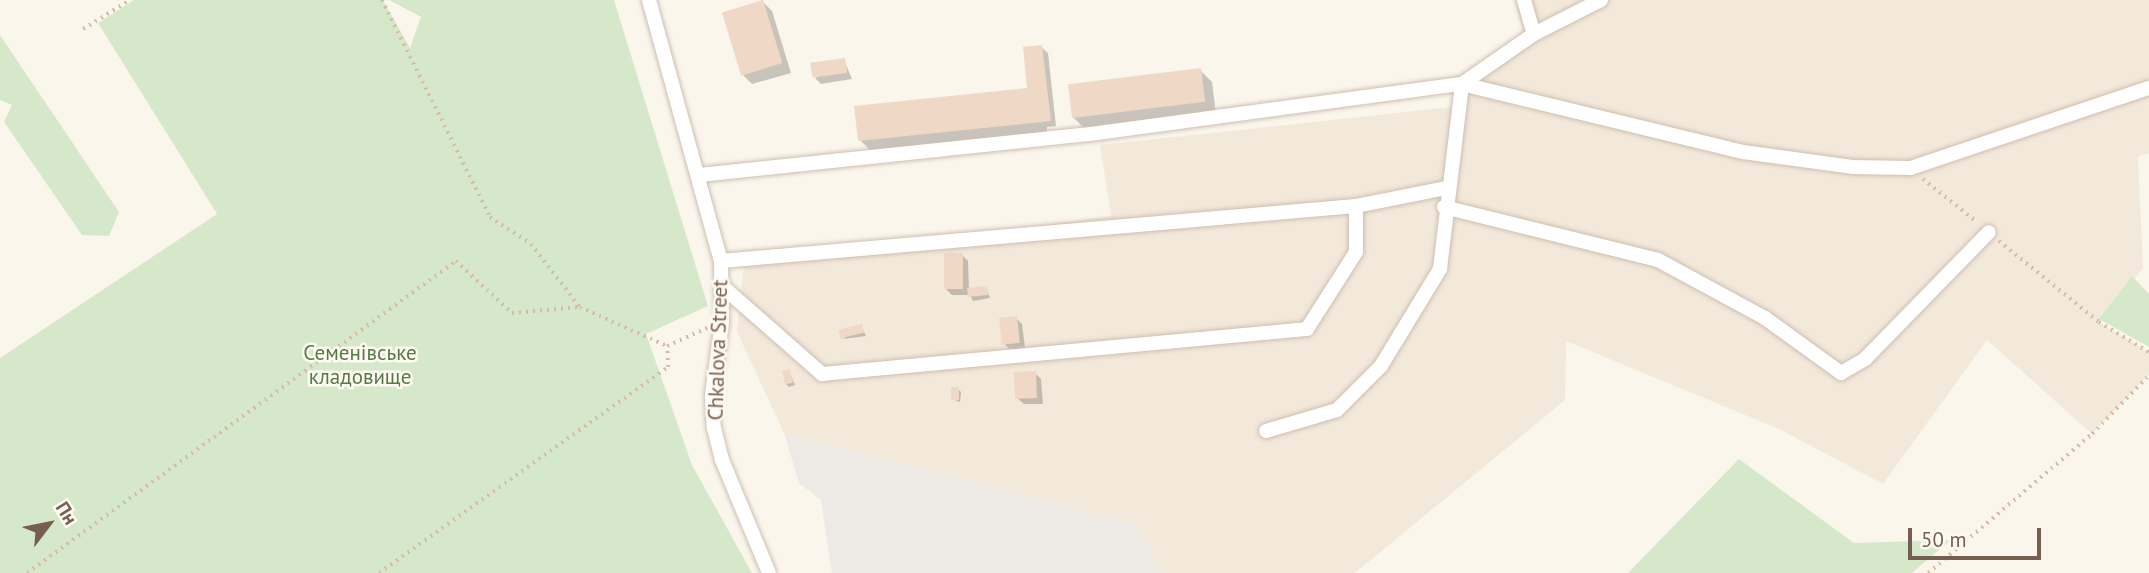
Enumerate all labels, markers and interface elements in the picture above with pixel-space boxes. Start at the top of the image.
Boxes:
street label: Chkalova Street [703,279,733,421]
park label: Семенівське кладовище [303,340,417,390]
north arrow [14,489,84,559]
text: Пн [51,497,83,529]
scale bar [1911,514,2044,558]
text: 50 m [1921,526,1967,553]

